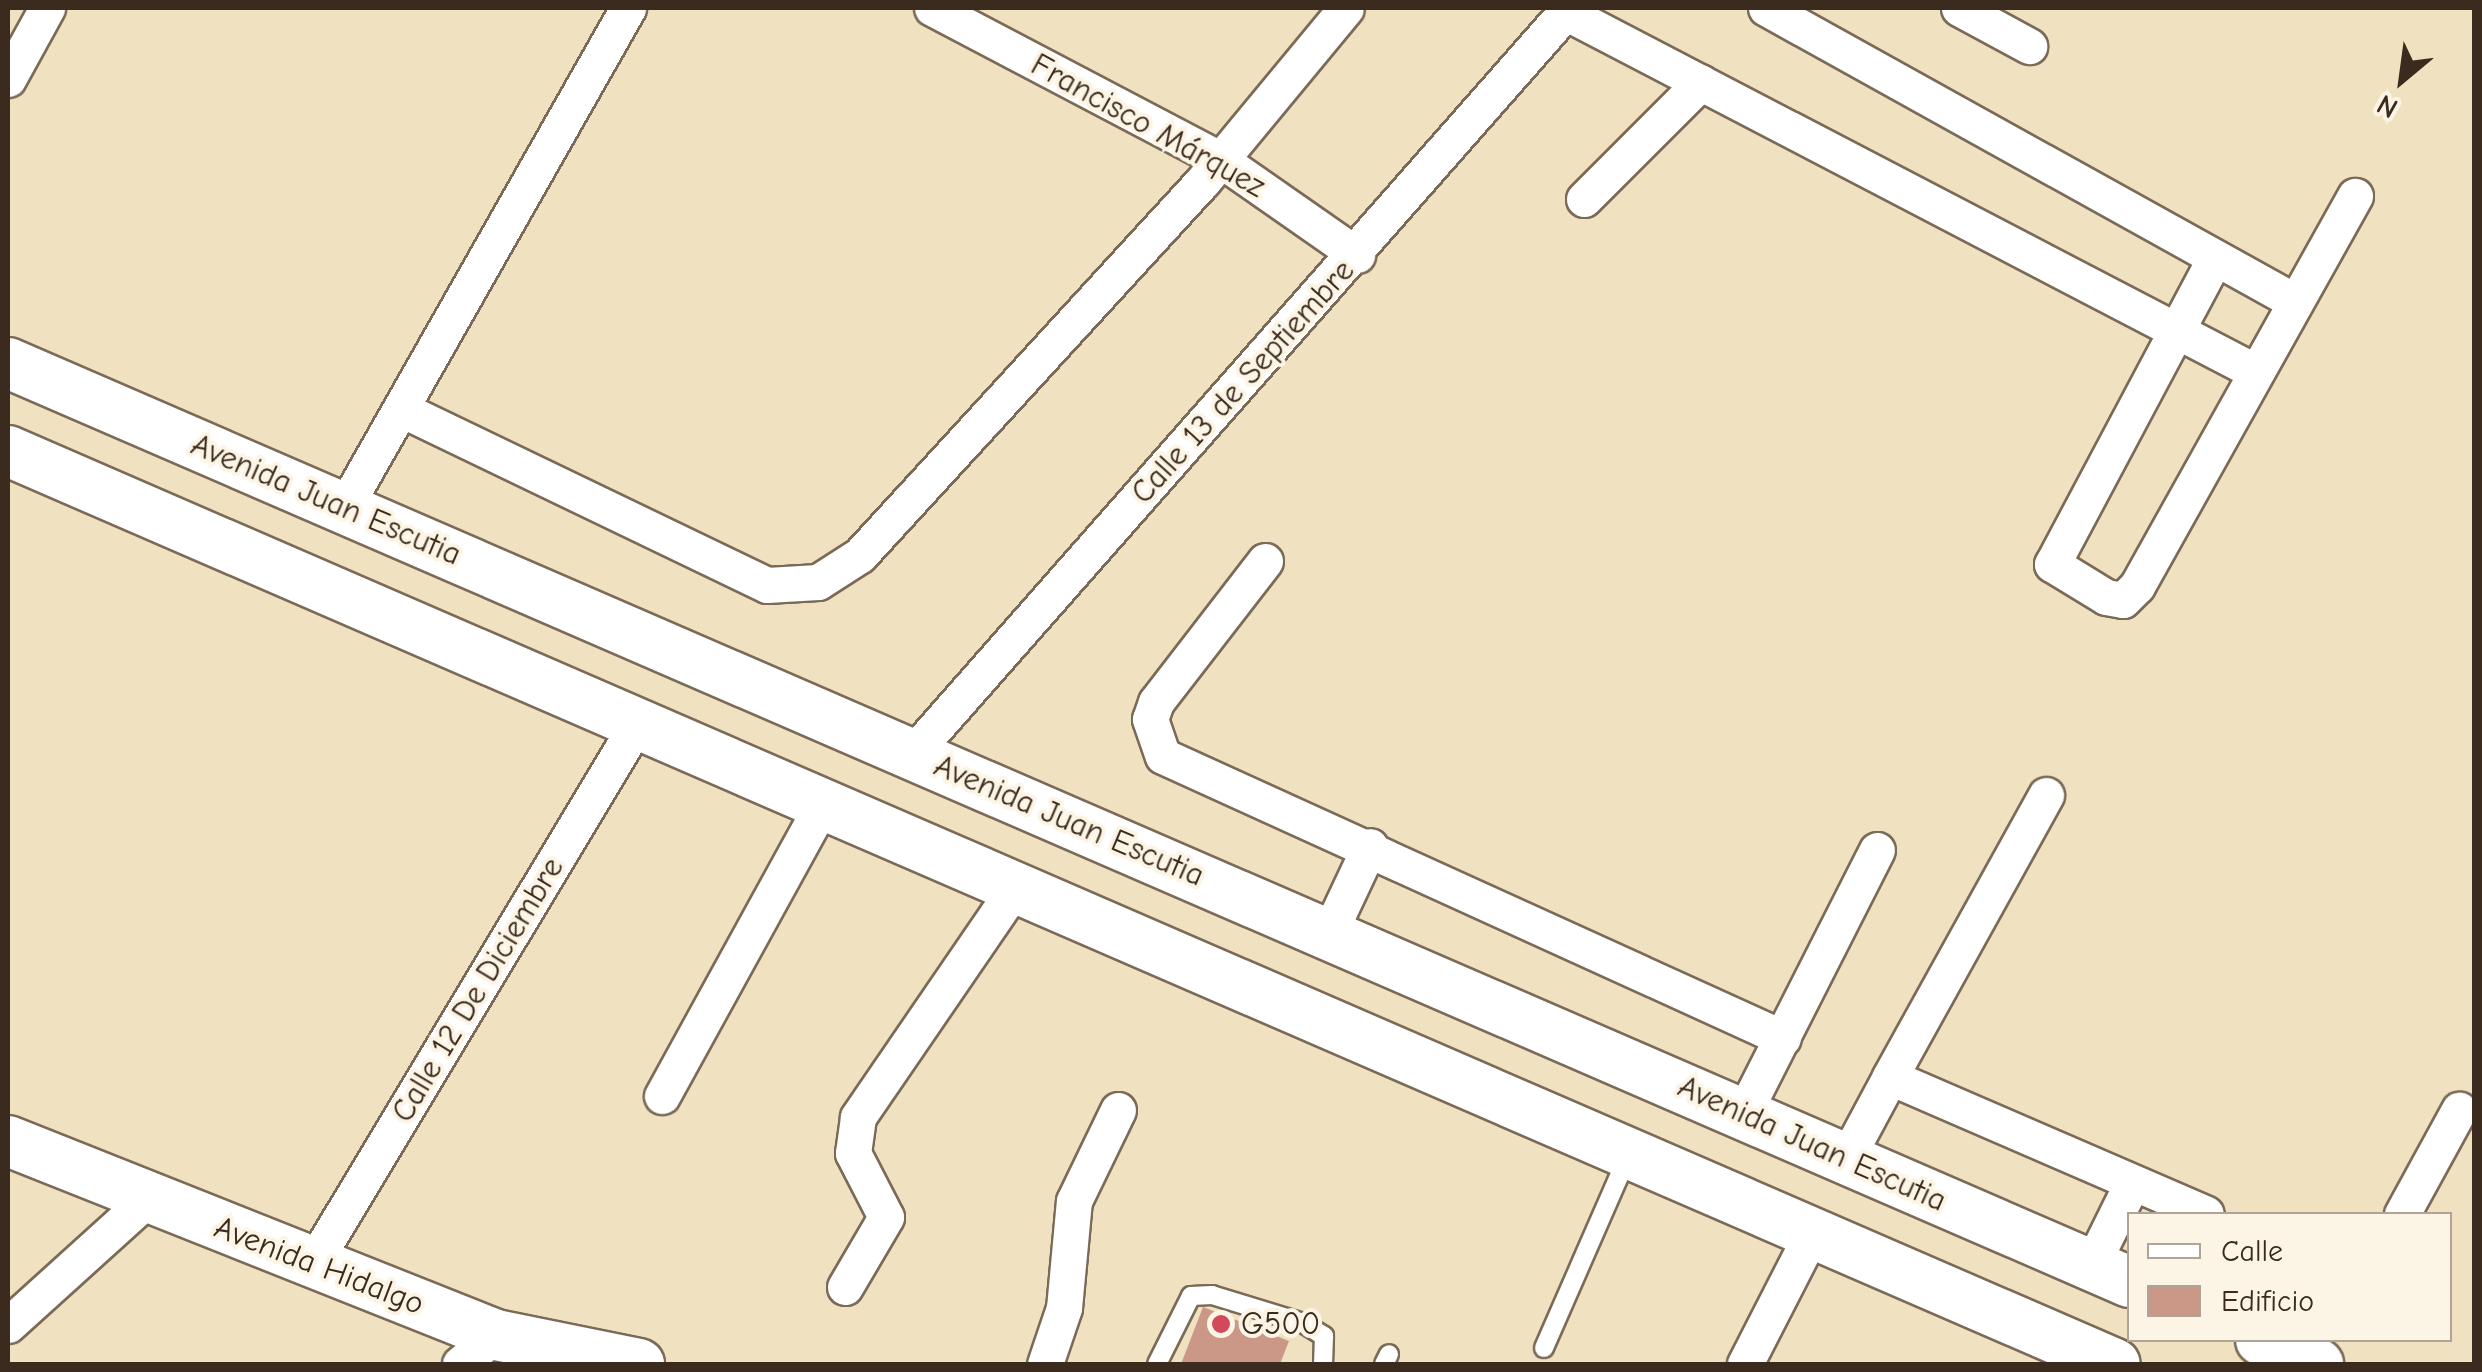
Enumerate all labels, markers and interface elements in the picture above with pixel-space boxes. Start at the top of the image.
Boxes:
north arrow [2352,30,2452,130]
street label: Francisco Márquez [1024,46,1272,206]
text: N [2372,88,2403,125]
street label: Calle 13 de Septiembre [1123,252,1363,512]
street label: Avenida Juan Escutia [185,426,467,574]
street label: Avenida Juan Escutia [928,747,1210,895]
street label: Calle 12 De Diciembre [384,851,572,1129]
street label: Avenida Juan Escutia [1672,1068,1952,1220]
street label: Avenida Hidalgo [209,1208,429,1324]
legend [2127,1212,2452,1342]
text: Calle [2221,1234,2283,1269]
text: Edificio [2221,1284,2314,1319]
place label: G500 [1241,1305,1320,1343]
marker: G500 [1210,1313,1232,1335]

